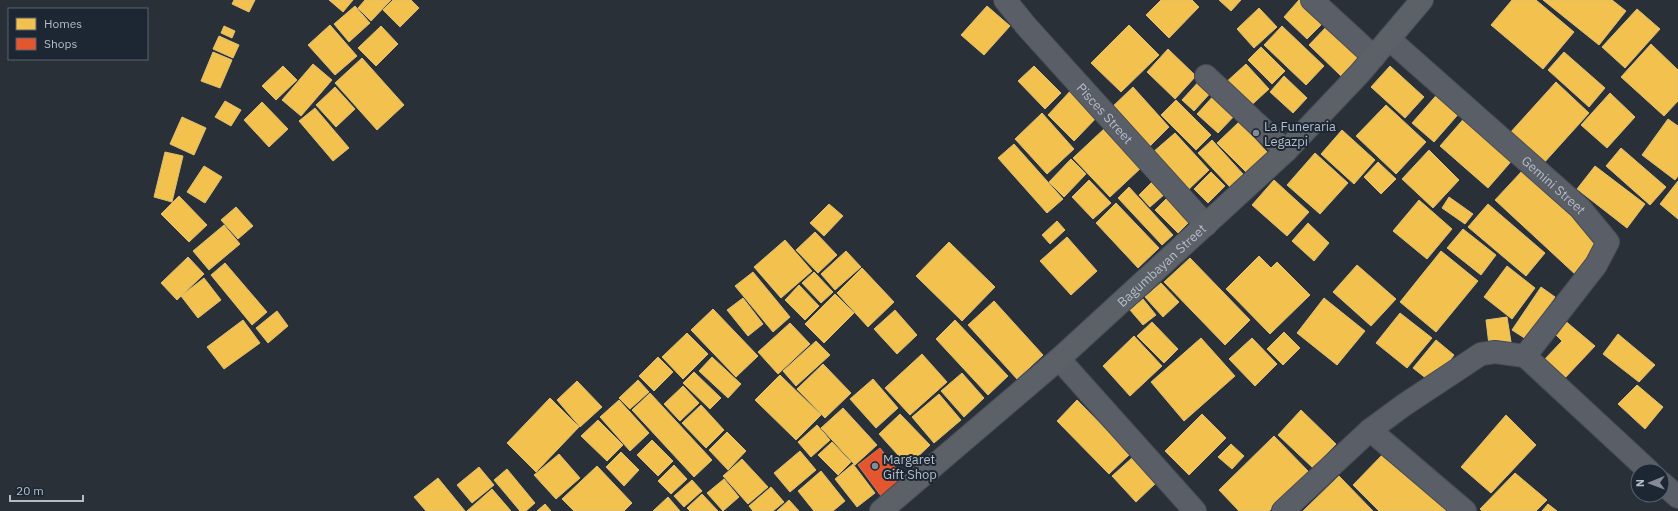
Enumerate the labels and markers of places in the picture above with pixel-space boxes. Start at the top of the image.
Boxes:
place label: La Funeraria Legazpi [1264,118,1336,150]
marker: La Funeraria Legazpi [1251,128,1261,138]
place label: Margaret Gift Shop [883,451,937,483]
marker: Margaret Gift Shop [870,461,880,471]

